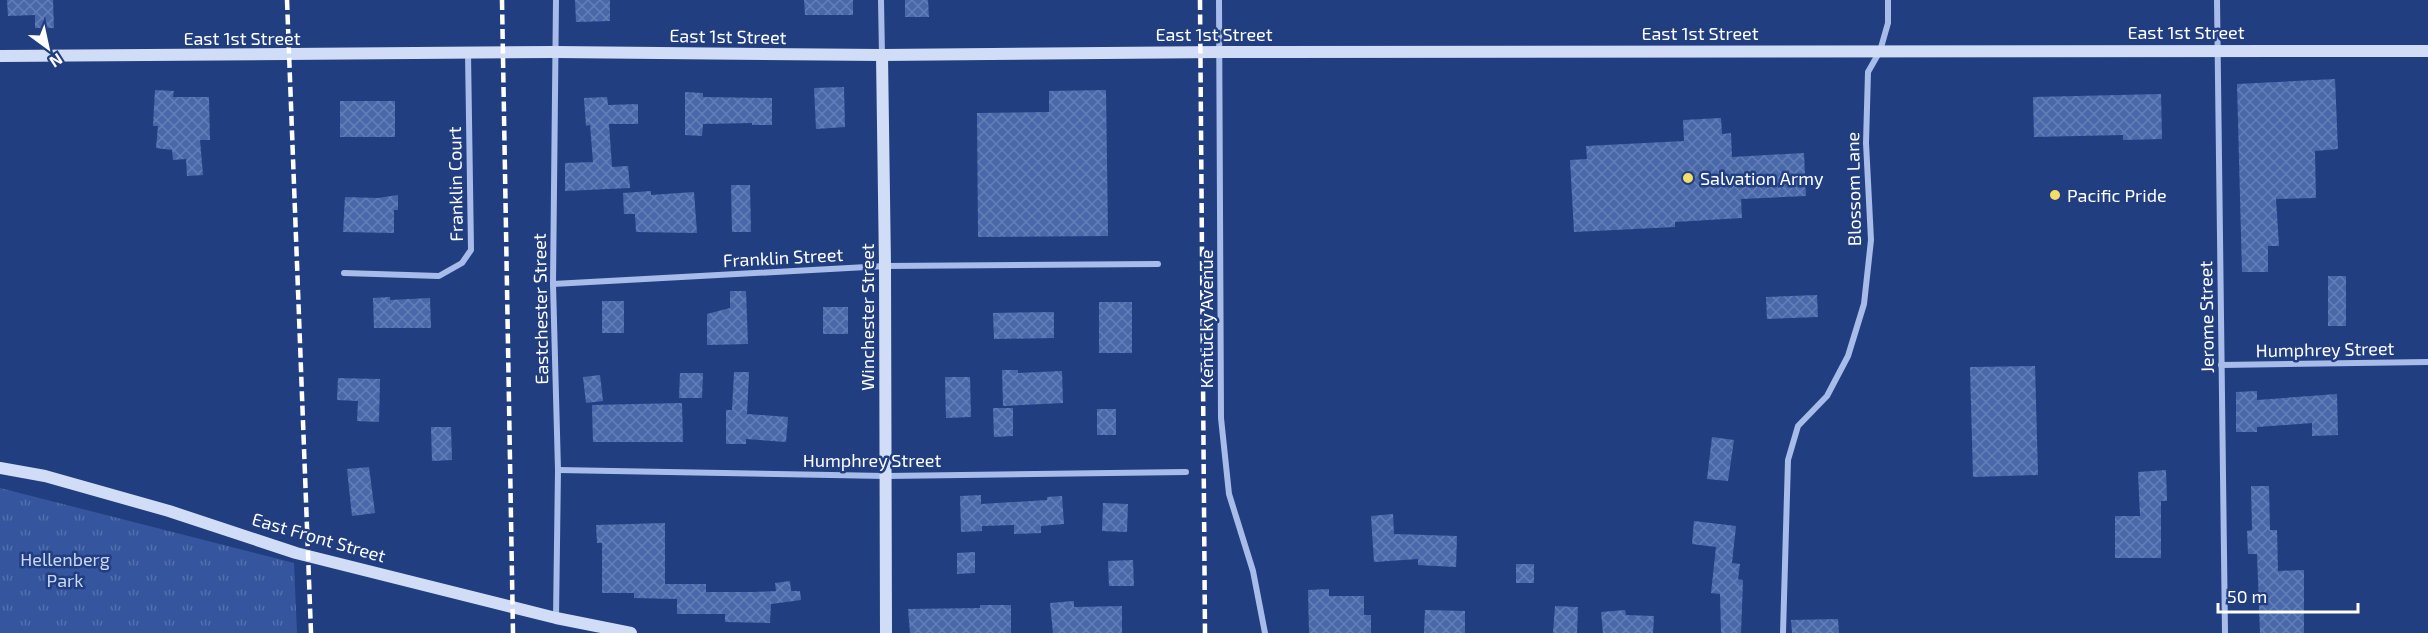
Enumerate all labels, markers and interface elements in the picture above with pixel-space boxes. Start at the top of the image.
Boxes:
north arrow [18,18,78,78]
street label: East 1st Street [2127,21,2245,43]
street label: East 1st Street [1641,22,1759,44]
street label: East 1st Street [1155,23,1273,45]
street label: East 1st Street [669,24,787,48]
street label: East 1st Street [183,27,301,49]
text: N [46,50,66,72]
street label: Franklin Court [443,126,467,242]
street label: Blossom Lane [1841,132,1865,246]
place label: Salvation Army [1700,167,1824,189]
marker: Salvation Army [1681,171,1695,185]
place label: Pacific Pride [2067,184,2167,206]
marker: Pacific Pride [2048,188,2062,202]
street label: Eastchester Street [528,233,552,385]
street label: Franklin Street [722,243,844,271]
street label: Winchester Street [856,243,878,391]
street label: Kentucky Avenue [1195,250,1217,388]
street label: Jerome Street [2194,260,2218,373]
street label: Humphrey Street [2255,337,2395,361]
street label: Humphrey Street [803,449,941,471]
street label: East Front Street [250,507,388,567]
park label: Hellenberg Park [20,548,110,591]
scale bar [2218,576,2358,614]
text: 50 m [2227,585,2267,607]

